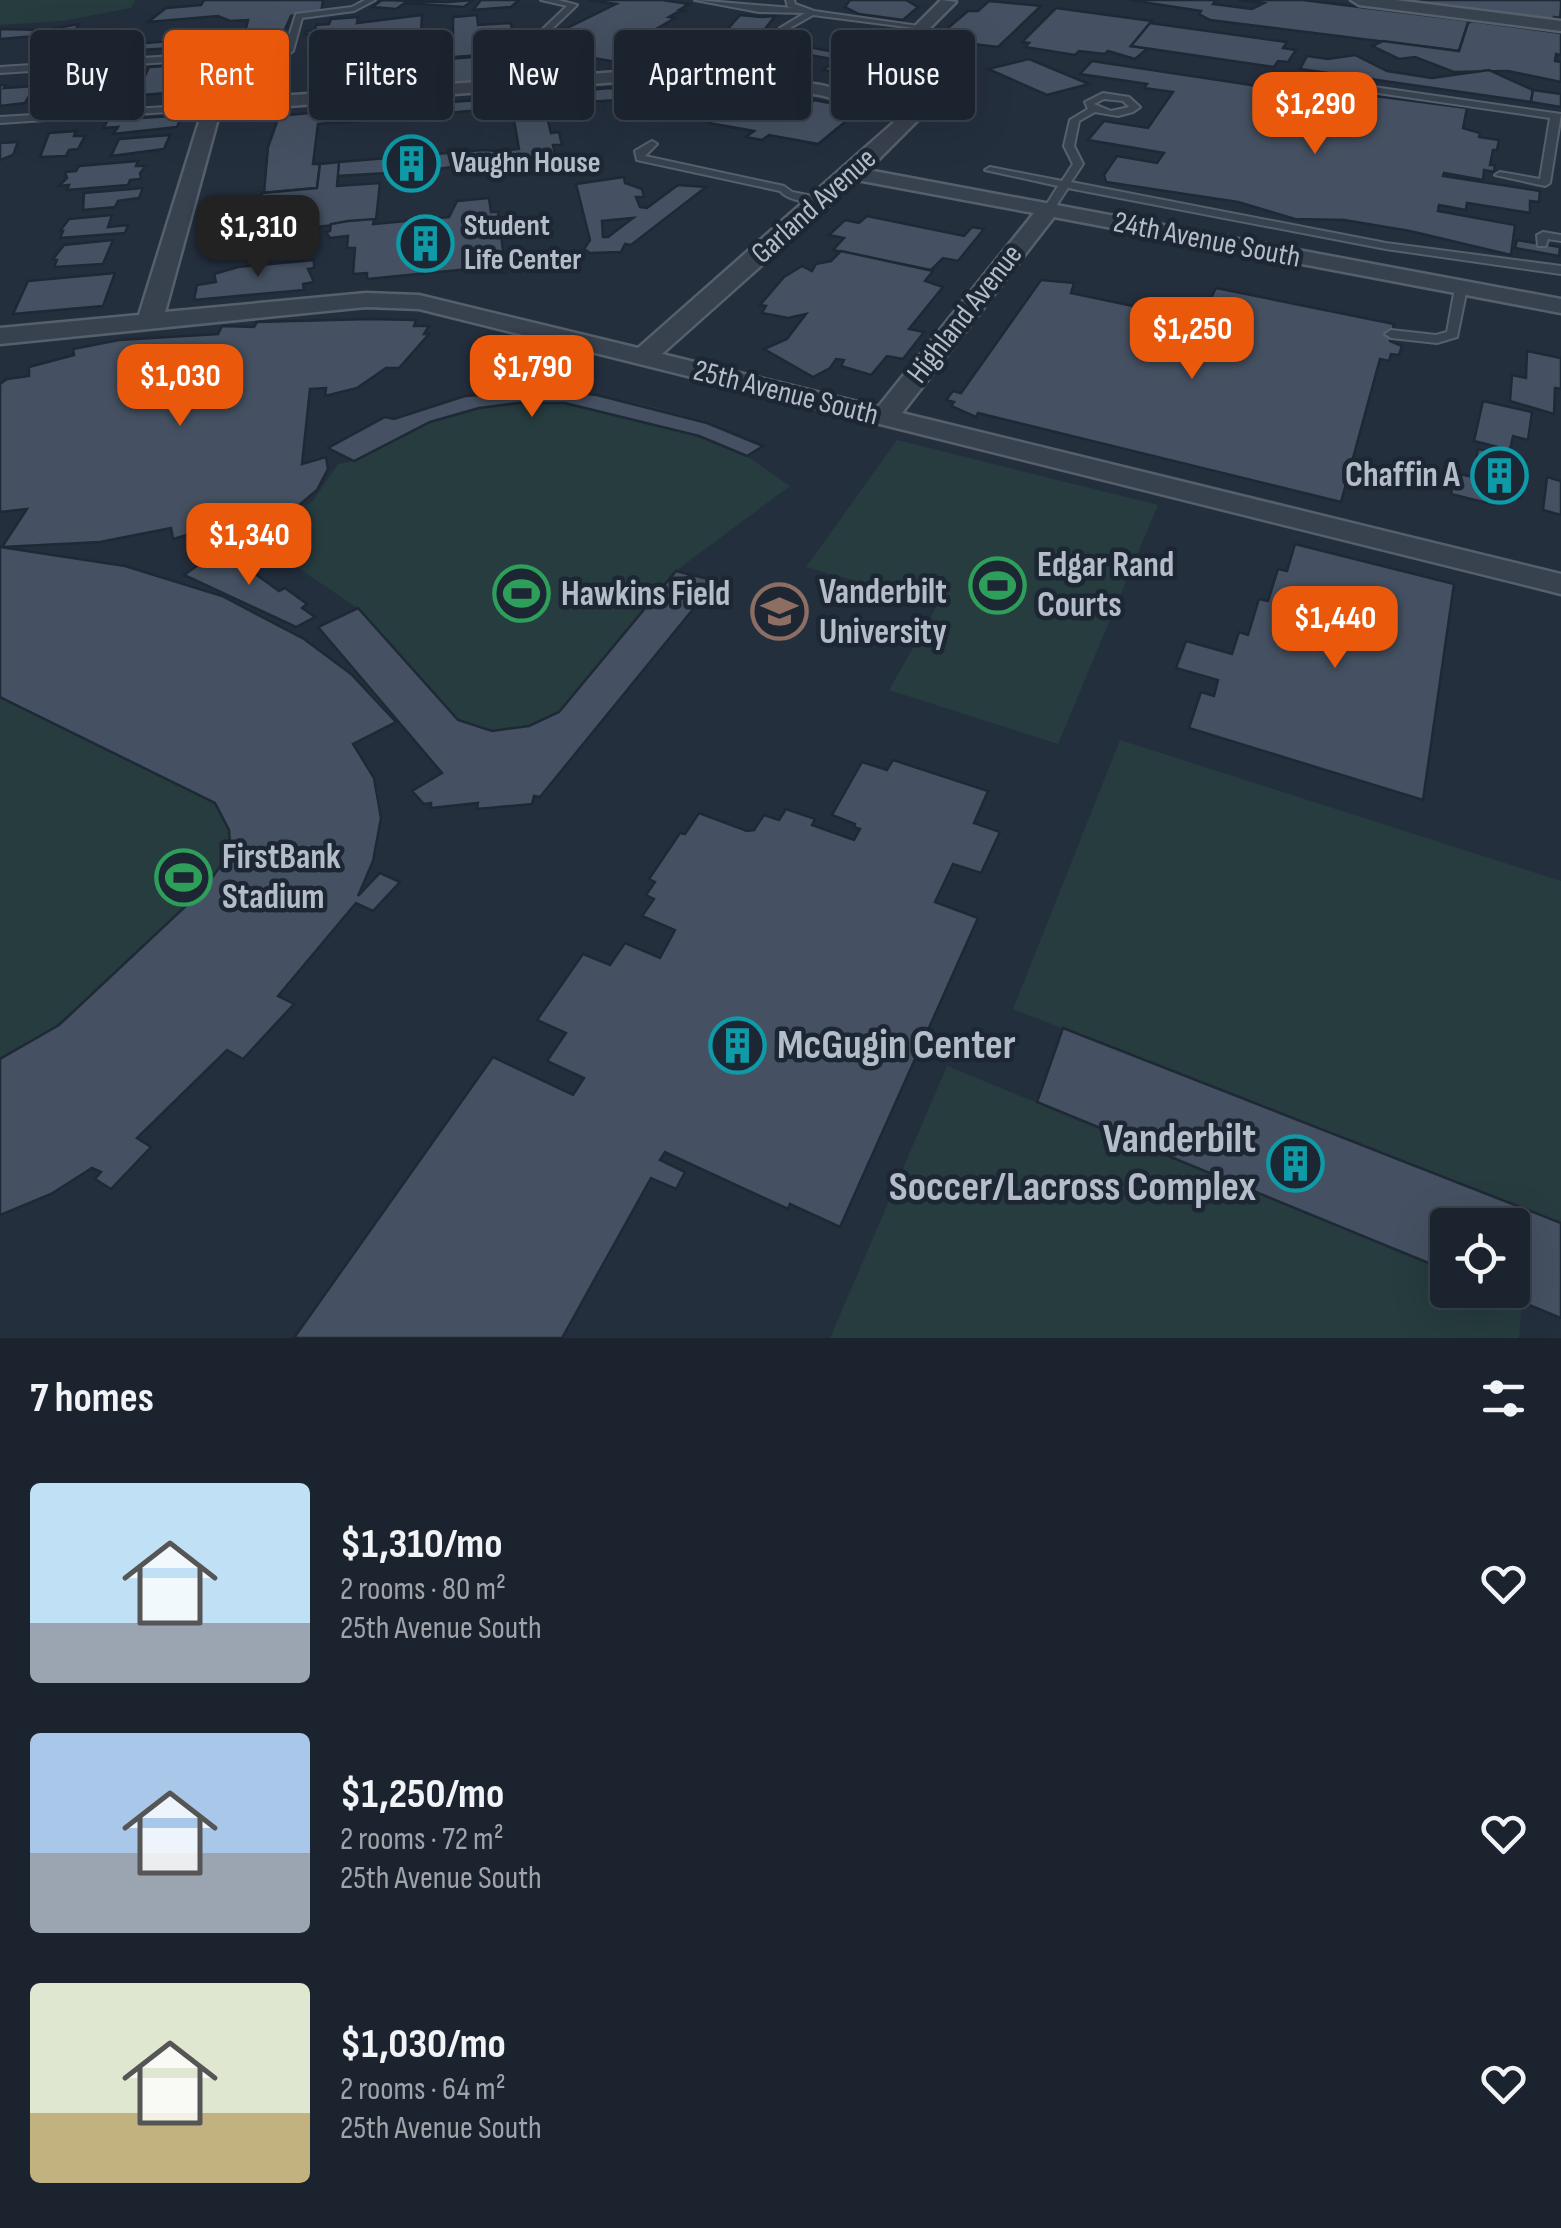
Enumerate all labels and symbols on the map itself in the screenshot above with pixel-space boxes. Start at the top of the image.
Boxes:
pin: $1,290 [1234,72,1396,157]
building icon: Vaughn House [382,133,442,193]
street label: Garland Avenue [744,141,884,271]
place label: Vaughn House [451,145,601,181]
pin: $1,310 [177,195,339,280]
street label: 24th Avenue South [1111,204,1303,276]
place label: Student Life Center [464,208,582,278]
building icon: Student Life Center [395,213,455,273]
street label: Highland Avenue [900,237,1030,391]
pin: $1,250 [1111,297,1273,382]
pin: $1,790 [451,335,613,420]
pin: $1,030 [99,344,261,429]
street label: 25th Avenue South [690,353,882,433]
building icon: Chaffin A [1469,445,1529,505]
place label: Chaffin A [1345,454,1460,497]
pin: $1,340 [168,503,330,588]
place label: Edgar Rand Courts [1037,544,1174,627]
sports icon: Edgar Rand Courts [968,555,1028,615]
sports icon: Hawkins Field [492,564,552,624]
place label: Vanderbilt University [819,571,947,654]
place label: Hawkins Field [561,573,730,616]
school or university icon: Vanderbilt University [750,582,810,642]
pin: $1,440 [1254,586,1416,671]
place label: FirstBank Stadium [222,836,341,919]
sports icon: FirstBank Stadium [153,847,213,907]
building icon: McGugin Center [708,1015,768,1075]
place label: McGugin Center [777,1020,1016,1071]
place label: Vanderbilt Soccer/Lacross Complex [889,1114,1256,1213]
building icon: Vanderbilt Soccer/Lacross Complex [1265,1133,1325,1193]

